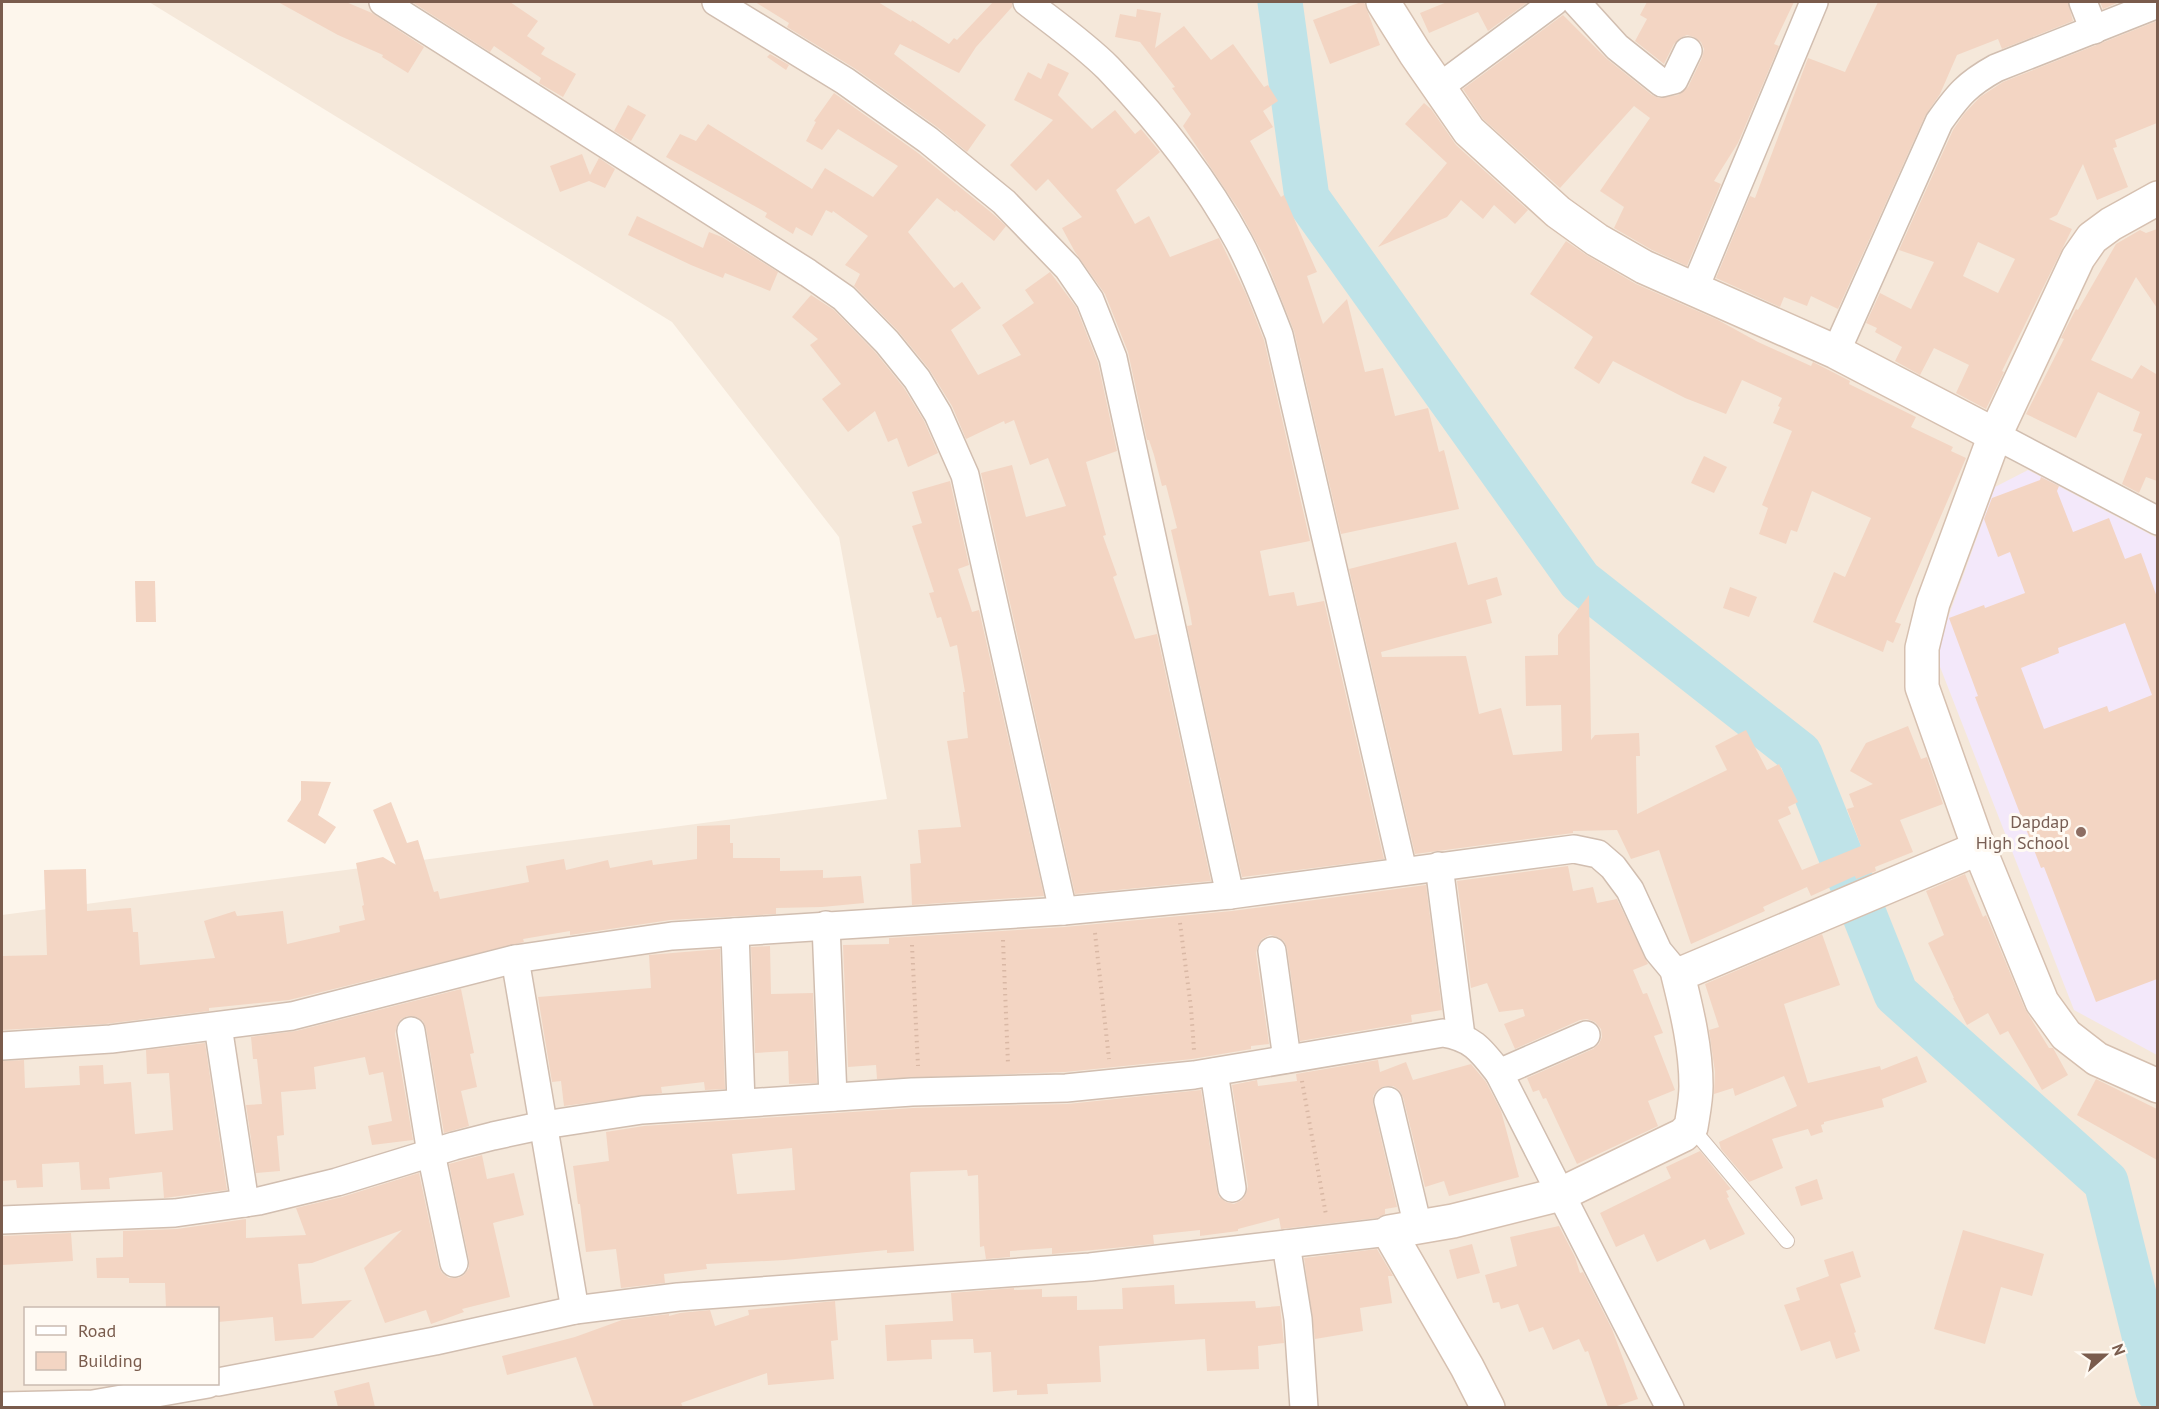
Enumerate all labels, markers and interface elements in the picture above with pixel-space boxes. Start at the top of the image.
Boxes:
place label: Dapdap High School [1976,810,2070,854]
marker: Dapdap High School [2074,825,2088,839]
legend [24,1307,219,1385]
text: Road [78,1319,116,1342]
north arrow [2075,1325,2135,1385]
text: N [2108,1341,2130,1358]
text: Building [78,1349,142,1372]

